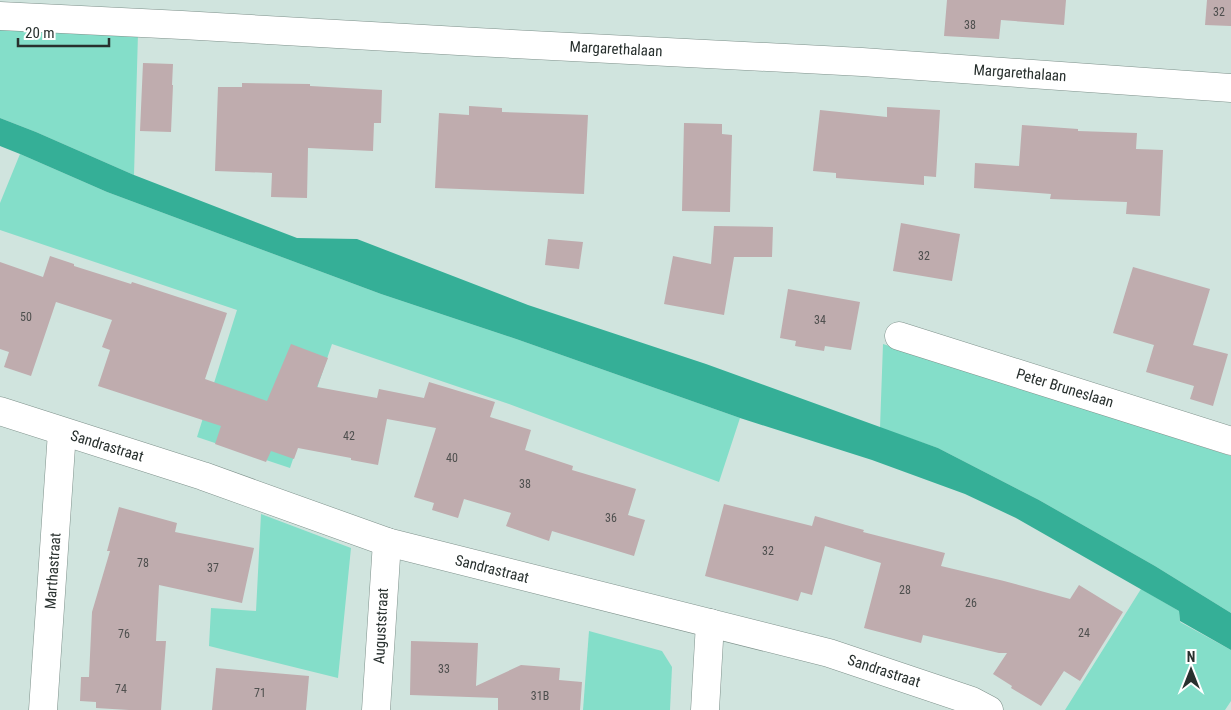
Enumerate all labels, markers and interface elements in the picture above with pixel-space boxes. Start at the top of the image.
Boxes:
house number: 32 [1213,5,1225,19]
scale bar [18,15,109,47]
house number: 38 [964,18,976,32]
text: 20 m [25,24,55,42]
street label: Margarethalaan [569,38,663,60]
street label: Margarethalaan [973,61,1067,85]
house number: 32 [918,249,930,263]
house number: 50 [20,310,32,324]
house number: 34 [814,313,826,327]
street label: Peter Bruneslaan [1014,365,1116,411]
street label: Sandrastraat [68,426,146,466]
house number: 42 [343,429,355,443]
house number: 40 [446,451,458,465]
house number: 38 [519,477,531,491]
house number: 36 [605,511,617,525]
street label: Marthastraat [41,532,65,610]
house number: 32 [762,544,774,558]
street label: Sandrastraat [453,551,531,587]
house number: 78 [137,556,149,570]
house number: 37 [207,561,219,575]
house number: 28 [899,583,911,597]
street label: Auguststraat [370,588,392,664]
house number: 26 [965,596,977,610]
house number: 24 [1078,626,1090,640]
house number: 76 [118,627,130,641]
north arrow [1166,645,1216,695]
text: N [1187,649,1195,665]
street label: Sandrastraat [845,651,923,691]
house number: 33 [438,662,450,676]
house number: 74 [115,682,127,696]
house number: 71 [254,686,266,700]
house number: 31B [531,689,549,703]

